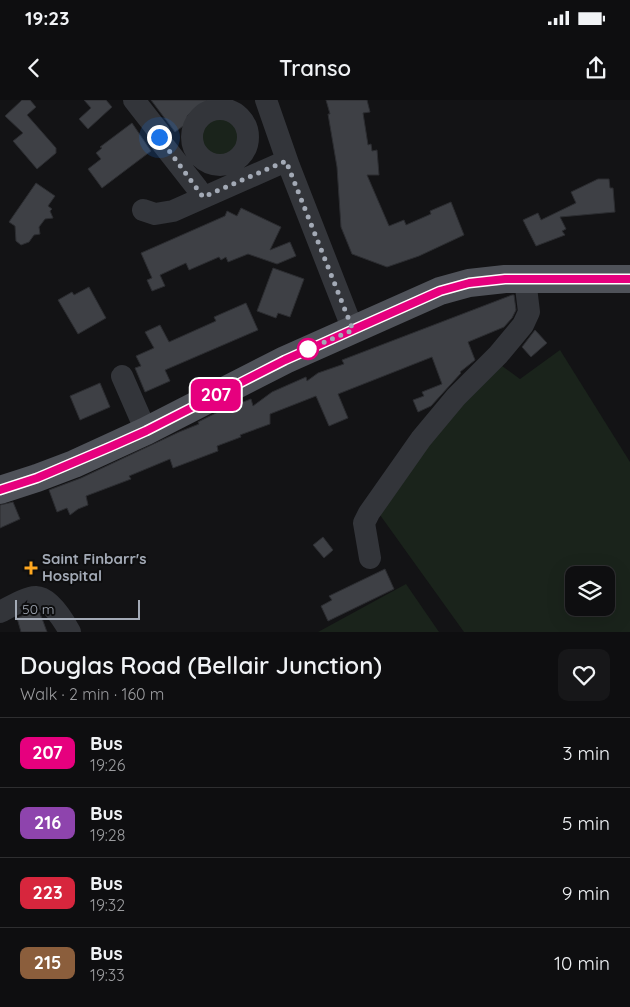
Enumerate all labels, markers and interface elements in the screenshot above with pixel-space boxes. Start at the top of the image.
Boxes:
text: 19:23 [25,6,69,30]
icon: back [20,54,48,82]
text: Transo [279,54,351,82]
icon: share [582,54,610,82]
your location [147,125,172,150]
unlabelled marker [297,338,319,360]
line badge: 207 [187,379,245,411]
text: 207 [201,383,231,406]
place label: Saint Finbarr's Hospital [42,549,146,585]
marker: Saint Finbarr's Hospital [24,561,38,575]
map controls [565,566,615,616]
button: layers [565,566,615,616]
scale bar [15,597,140,620]
text: 50 m [22,600,55,618]
button: heart [558,649,610,701]
text: Douglas Road (Bellair Junction) [20,650,382,680]
text: Walk · 2 min · 160 m [20,684,164,704]
text: Bus [90,731,123,755]
text: 207 [32,741,63,764]
text: 3 min [562,741,610,765]
text: 19:26 [90,755,125,775]
text: Bus [90,801,123,825]
text: 216 [34,811,61,834]
text: 5 min [562,811,610,835]
text: 19:28 [90,825,125,845]
text: Bus [90,871,123,895]
text: 223 [32,881,63,904]
text: 9 min [562,881,610,905]
text: 19:32 [90,895,125,915]
text: Bus [90,941,123,965]
text: 215 [34,951,61,974]
text: 10 min [554,951,610,975]
text: 19:33 [90,965,125,985]

